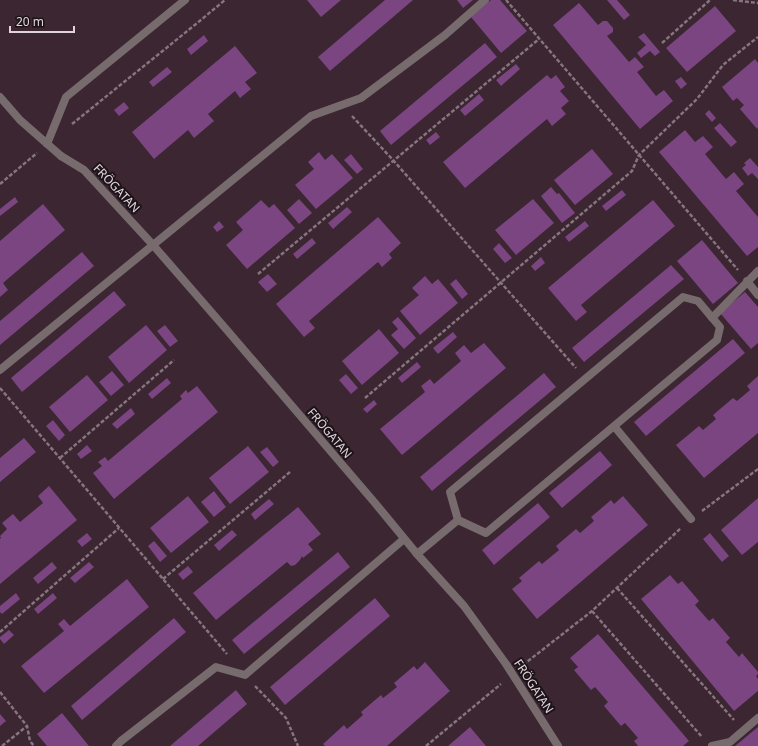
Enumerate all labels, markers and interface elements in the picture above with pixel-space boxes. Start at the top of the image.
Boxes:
scale bar [10,8,74,34]
text: 20 m [16,13,44,30]
street label: FRÖGATAN [90,160,144,216]
street label: FRÖGATAN [304,404,356,462]
street label: FRÖGATAN [510,656,558,716]

